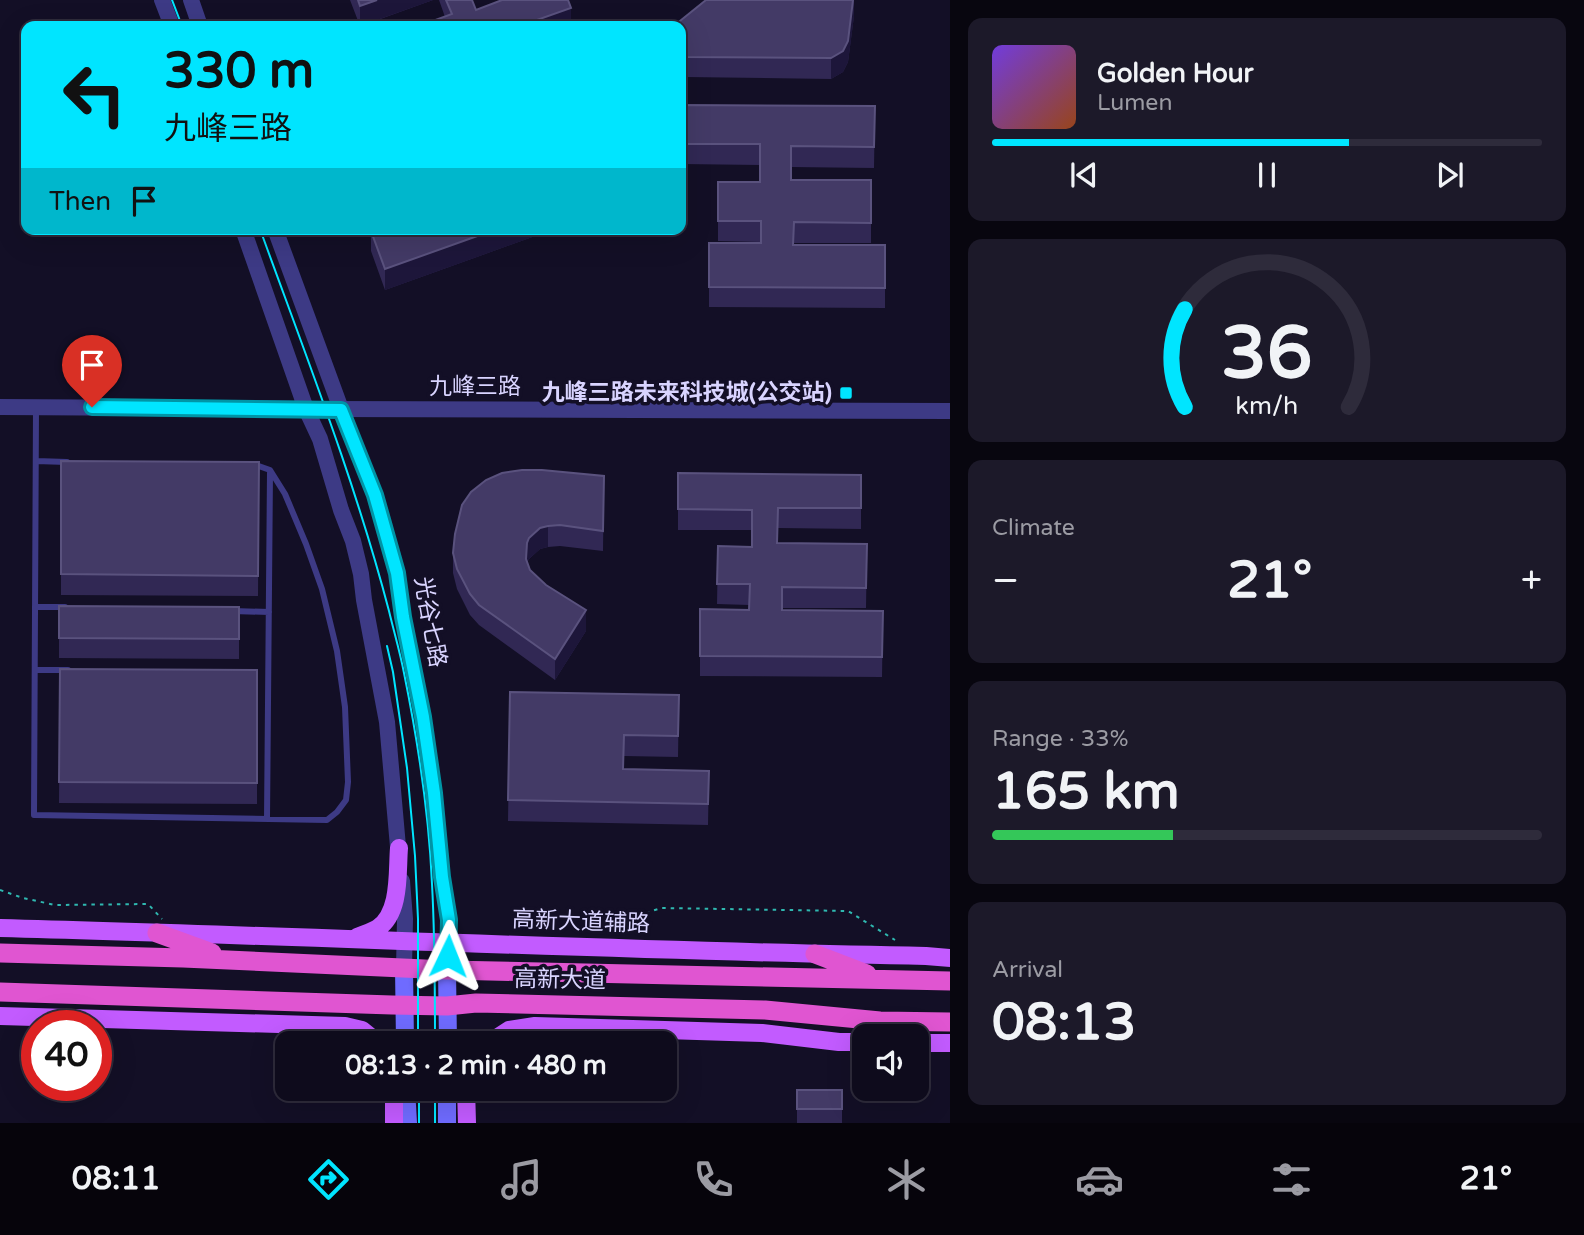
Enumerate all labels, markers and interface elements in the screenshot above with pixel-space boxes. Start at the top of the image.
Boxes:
text: 330 m [164,42,314,101]
icon: left [49,49,140,140]
text: Golden Hour [1097,58,1254,89]
text: Lumen [1097,89,1172,117]
text: 九峰三路 [164,110,292,148]
icon: previous [1065,156,1103,194]
icon: pause [1248,156,1286,194]
icon: next [1431,156,1469,194]
icon: arrive [125,182,163,220]
text: Then [49,186,111,217]
text: 36 [1221,310,1313,398]
pin [62,335,122,407]
icon: arrive [73,346,111,384]
street label: 九峰三路 [429,373,521,401]
place label: 九峰三路未来科技城(公交站) [542,379,832,407]
marker: 九峰三路未来科技城(公交站) [838,385,854,401]
text: km/h [1236,390,1298,420]
text: Climate [992,514,1075,542]
text: 21° [1227,549,1312,612]
text: − [992,558,1019,604]
text: + [1521,558,1542,604]
street label: 光谷七路 [408,574,452,670]
text: Range · 33% [992,725,1128,753]
text: 165 km [992,760,1180,823]
street label: 高新大道辅路 [512,906,650,938]
position arrow [411,919,485,993]
text: Arrival [992,956,1063,984]
street label: 高新大道 [514,965,606,995]
text: 08:13 [992,991,1136,1054]
speed limit sign: 40 [21,1010,112,1101]
map controls [852,1024,929,1101]
button: sound [852,1024,929,1101]
text: 08:13 · 2 min · 480 m [345,1050,607,1081]
icon: directions [304,1155,353,1204]
icon: music [497,1155,546,1204]
icon: phone [689,1155,738,1204]
icon: climate [882,1155,931,1204]
icon: car [1075,1155,1124,1204]
icon: filters [1267,1155,1316,1204]
text: 08:11 [72,1160,161,1198]
text: 21° [1460,1160,1512,1198]

